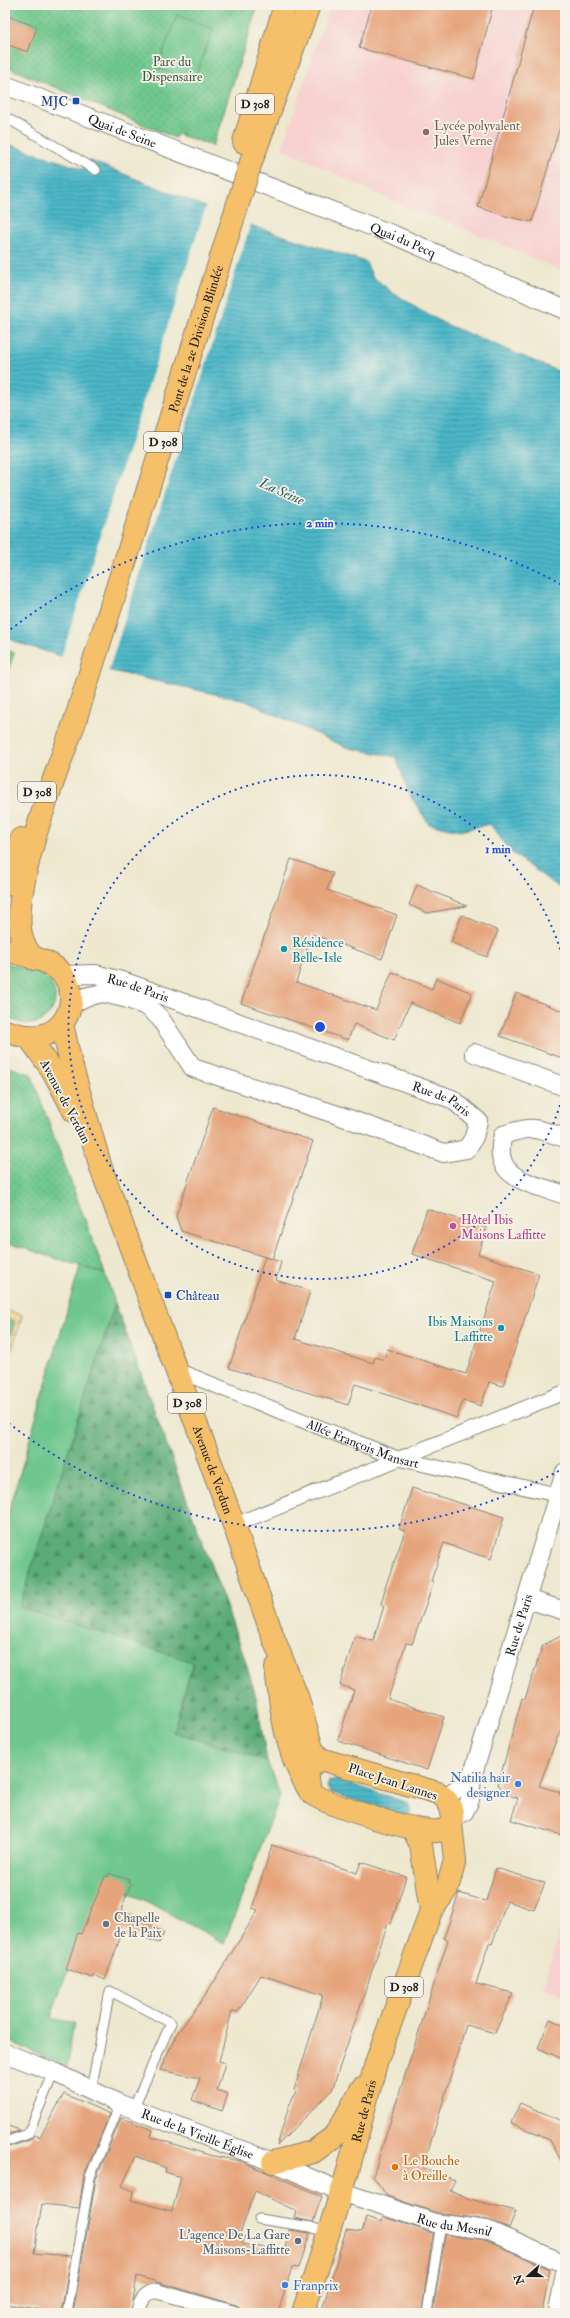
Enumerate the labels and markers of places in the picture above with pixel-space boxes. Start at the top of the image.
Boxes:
place label: MJC [41,94,68,110]
marker: MJC [71,96,81,106]
place label: Lycée polyvalent Jules Verne [433,118,520,149]
marker: Lycée polyvalent Jules Verne [421,127,431,137]
place label: Résidence Belle-Isle [292,935,344,966]
marker: Résidence Belle-Isle [279,944,289,954]
centre of rings [313,1020,327,1034]
place label: Hôtel Ibis Maisons Laffitte [461,1212,547,1243]
marker: Hôtel Ibis Maisons Laffitte [448,1221,458,1231]
place label: Château [176,1288,220,1304]
marker: Château [163,1290,173,1300]
place label: Ibis Maisons Laffitte [428,1314,494,1345]
marker: Ibis Maisons Laffitte [496,1323,506,1333]
place label: Natilia hair designer [450,1770,510,1801]
marker: Natilia hair designer [513,1779,523,1789]
place label: Chapelle de la Paix [114,1910,162,1941]
marker: Chapelle de la Paix [101,1919,111,1929]
place label: Le Bouche à Oreille [403,2153,460,2184]
marker: Le Bouche à Oreille [390,2162,400,2172]
place label: L'agence De La Gare Maisons-Laffitte [179,2227,291,2258]
marker: L'agence De La Gare Maisons-Laffitte [293,2236,303,2246]
place label: Franprix [293,2278,339,2295]
marker: Franprix [280,2280,290,2290]

